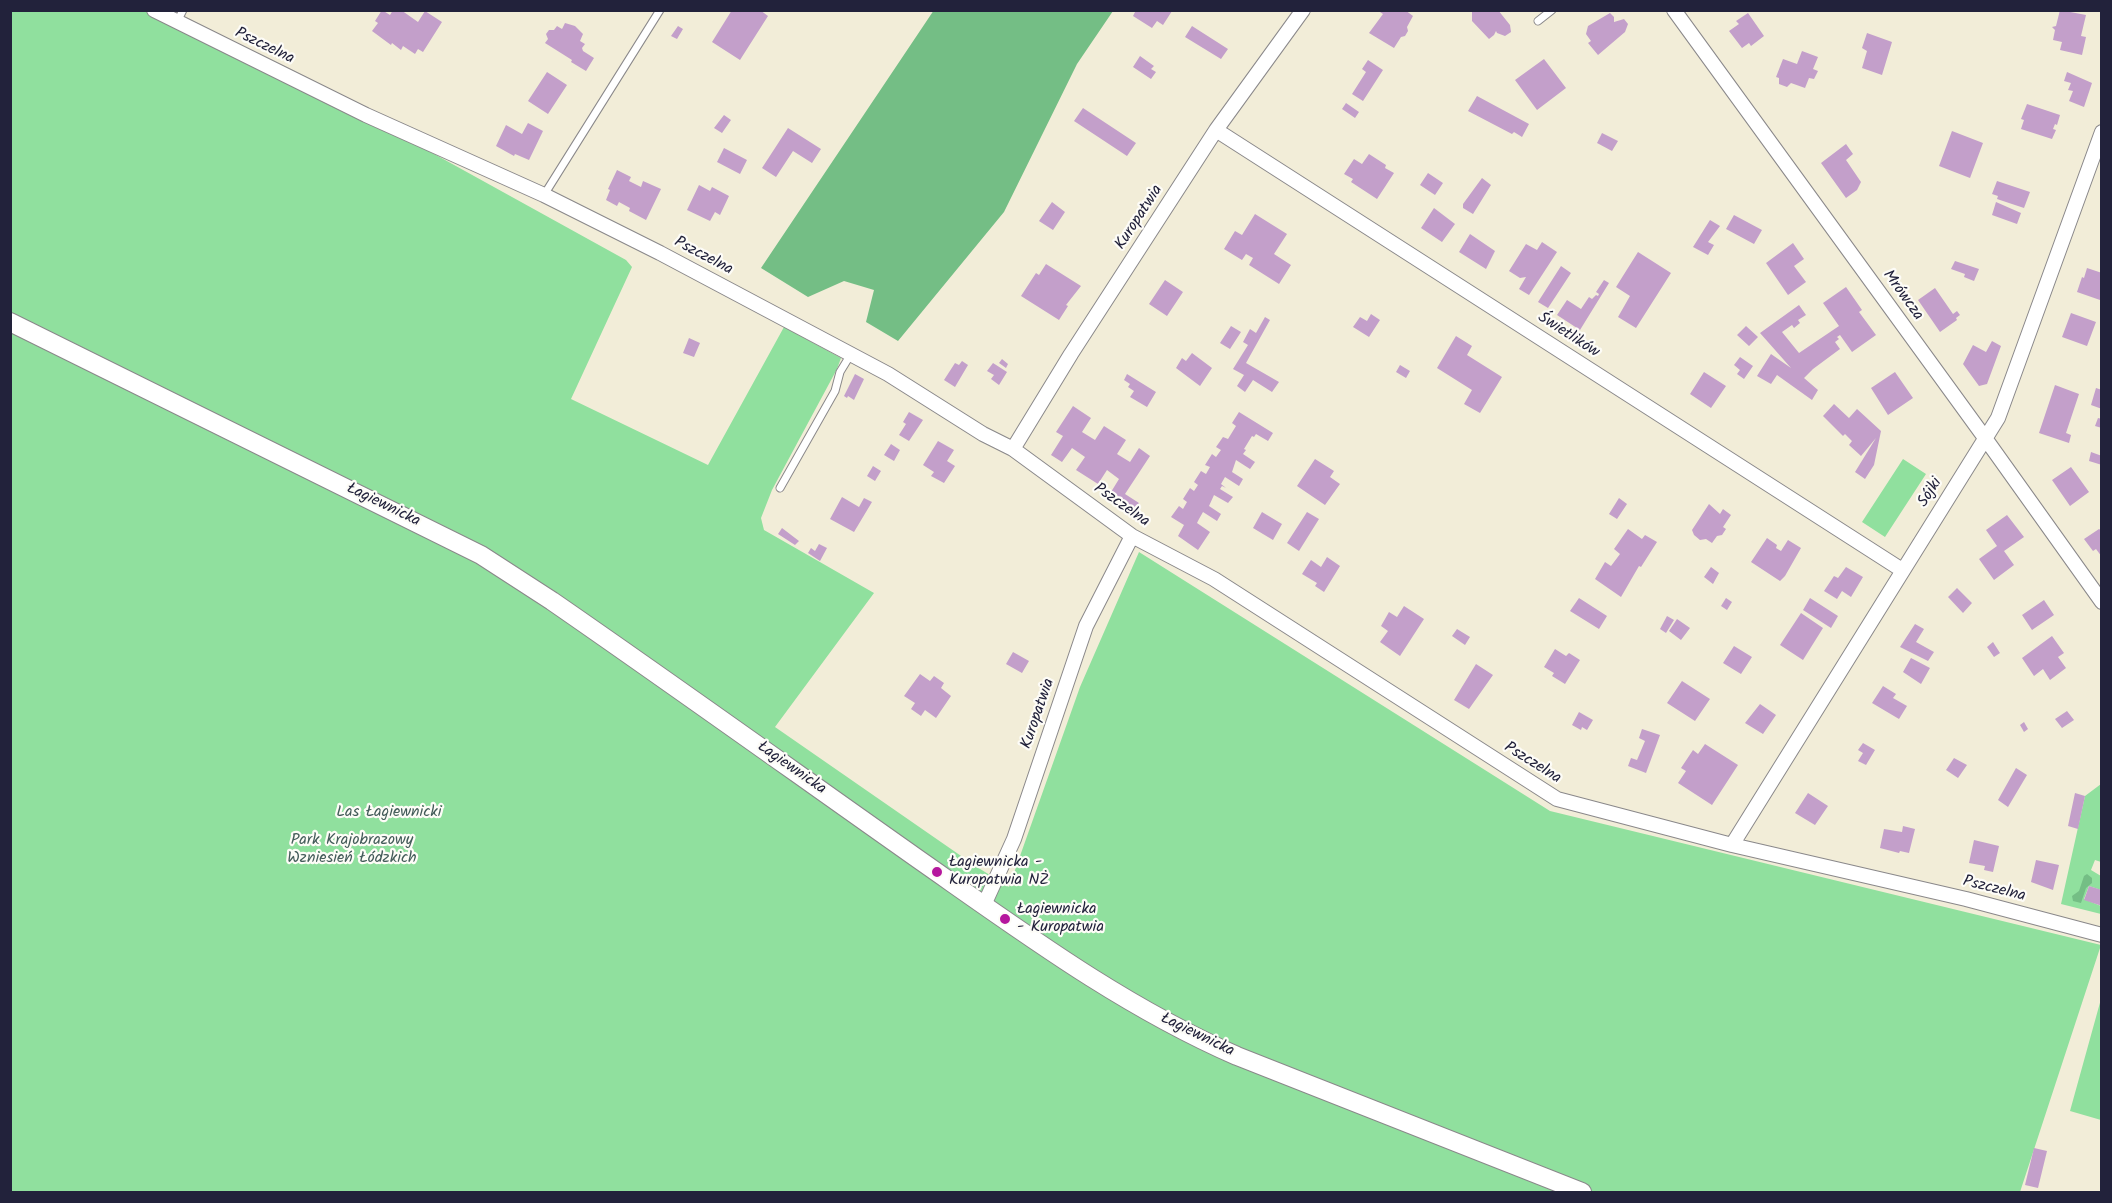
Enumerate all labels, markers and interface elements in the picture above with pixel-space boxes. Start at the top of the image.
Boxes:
street label: Pszczelna [231,24,297,70]
street label: Kuropatwia [1112,182,1168,254]
street label: Pszczelna [670,234,736,280]
street label: Mrówcza [1877,267,1927,325]
street label: Świetlików [1534,309,1602,363]
street label: Sójki [1915,475,1947,511]
street label: Łagiewnicka [343,480,423,532]
street label: Pszczelna [1089,480,1153,532]
street label: Kuropatwia [1018,676,1060,752]
street label: Łagiewnicka [753,738,829,800]
street label: Pszczelna [1500,739,1564,789]
park label: Las Łagiewnicki [336,803,442,823]
park label: Park Krajobrazowy Wzniesień Łódzkich [287,831,417,869]
place label: Łagiewnicka - Kuropatwia NŻ [949,853,1049,891]
marker: Łagiewnicka - Kuropatwia NŻ [930,865,944,879]
street label: Pszczelna [1961,873,2027,907]
place label: Łagiewnicka - Kuropatwia [1017,900,1104,938]
marker: Łagiewnicka - Kuropatwia [998,912,1012,926]
street label: Łagiewnicka [1157,1010,1237,1062]

